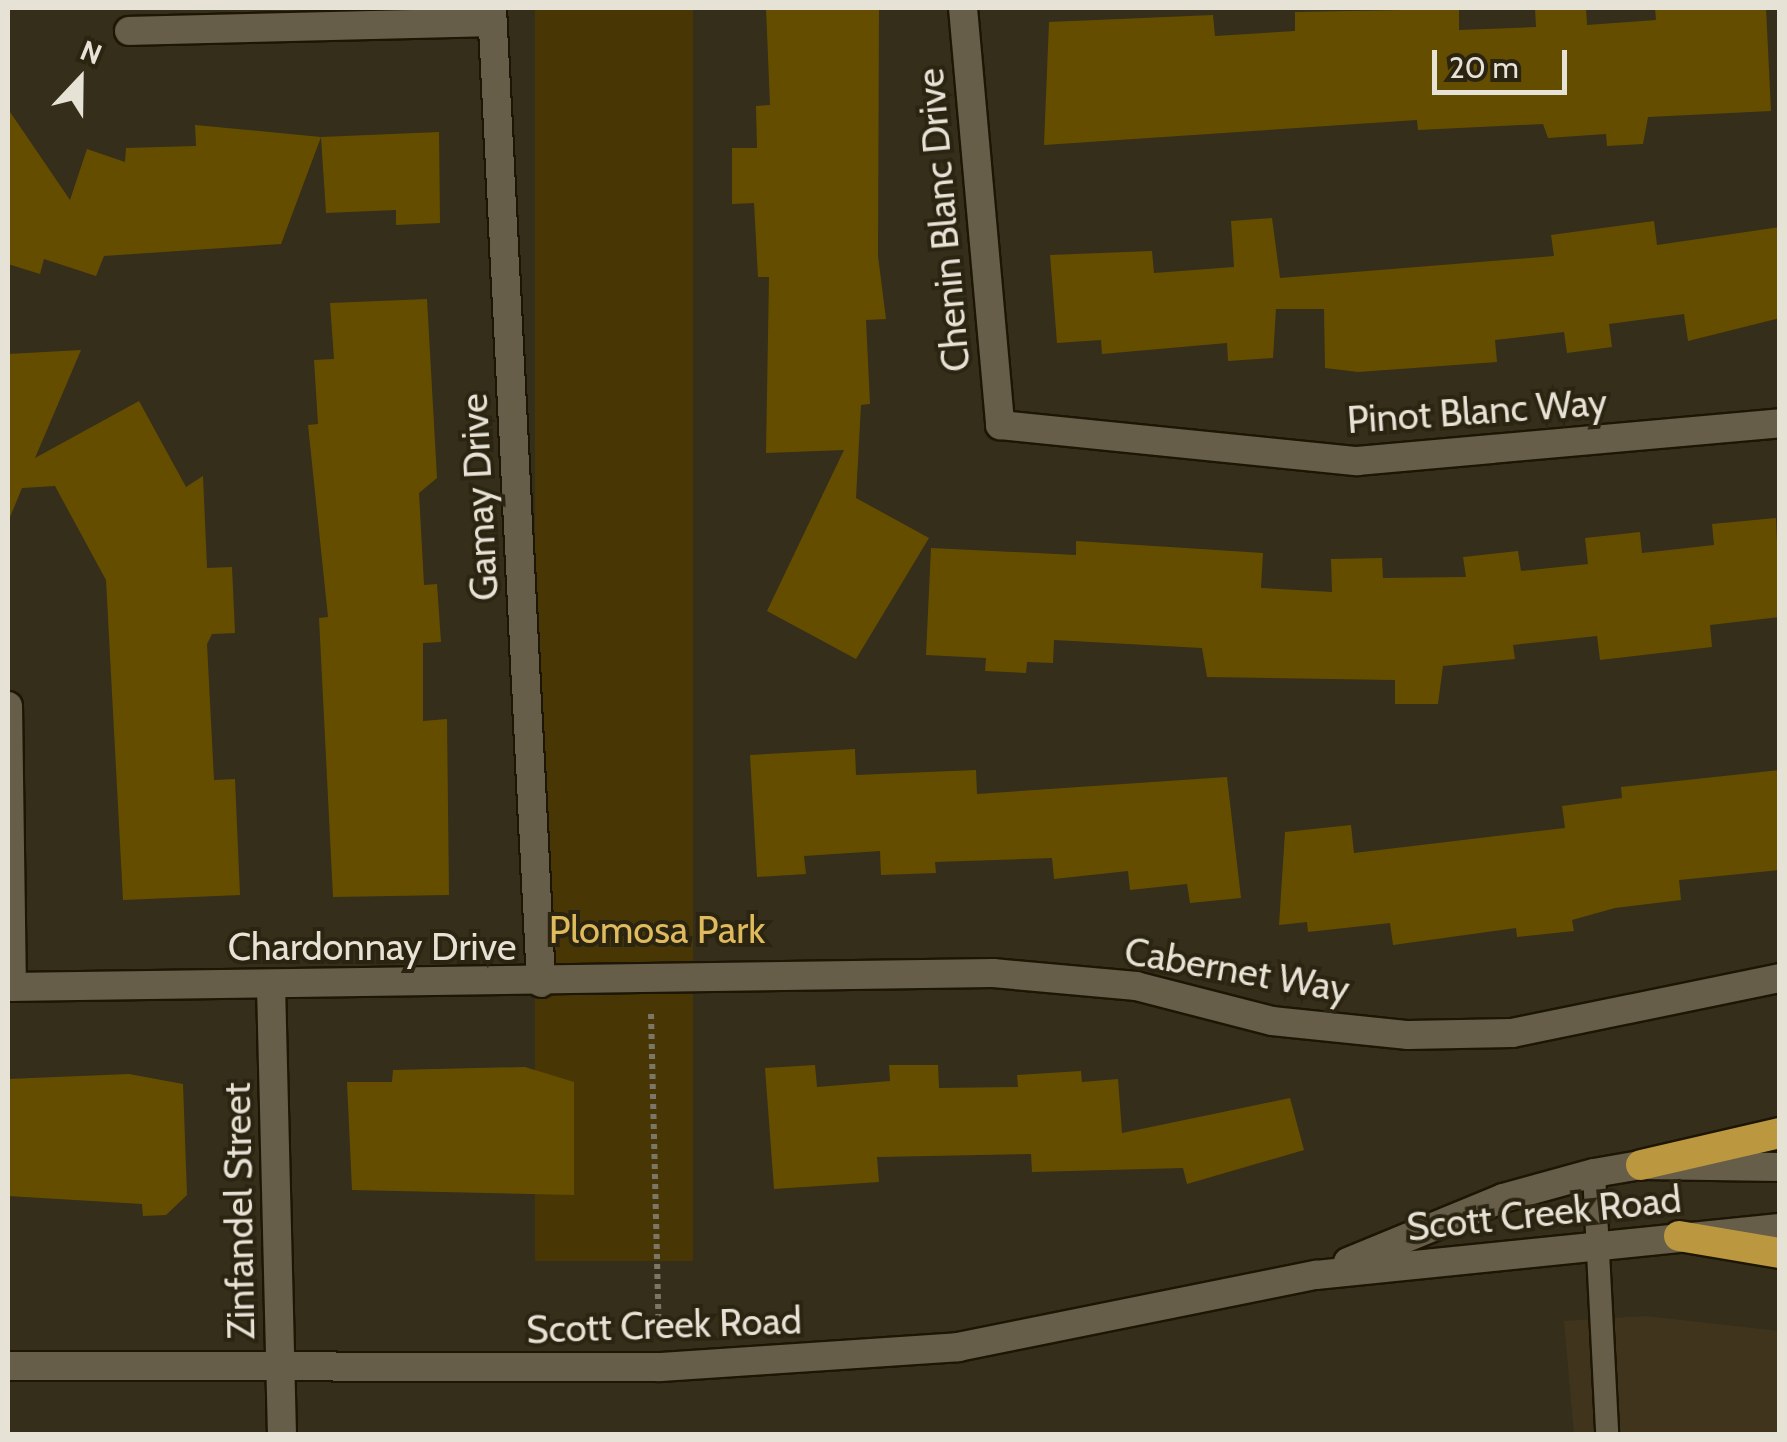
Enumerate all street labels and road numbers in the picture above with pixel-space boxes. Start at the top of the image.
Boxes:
street label: Chenin Blanc Drive [907,66,979,374]
street label: Pinot Blanc Way [1345,379,1609,443]
street label: Gamay Drive [451,392,507,602]
street label: Chardonnay Drive [228,924,516,970]
street label: Cabernet Way [1121,928,1353,1012]
street label: Zinfandel Street [214,1082,264,1340]
street label: Scott Creek Road [1405,1176,1683,1250]
street label: Scott Creek Road [526,1297,802,1353]

